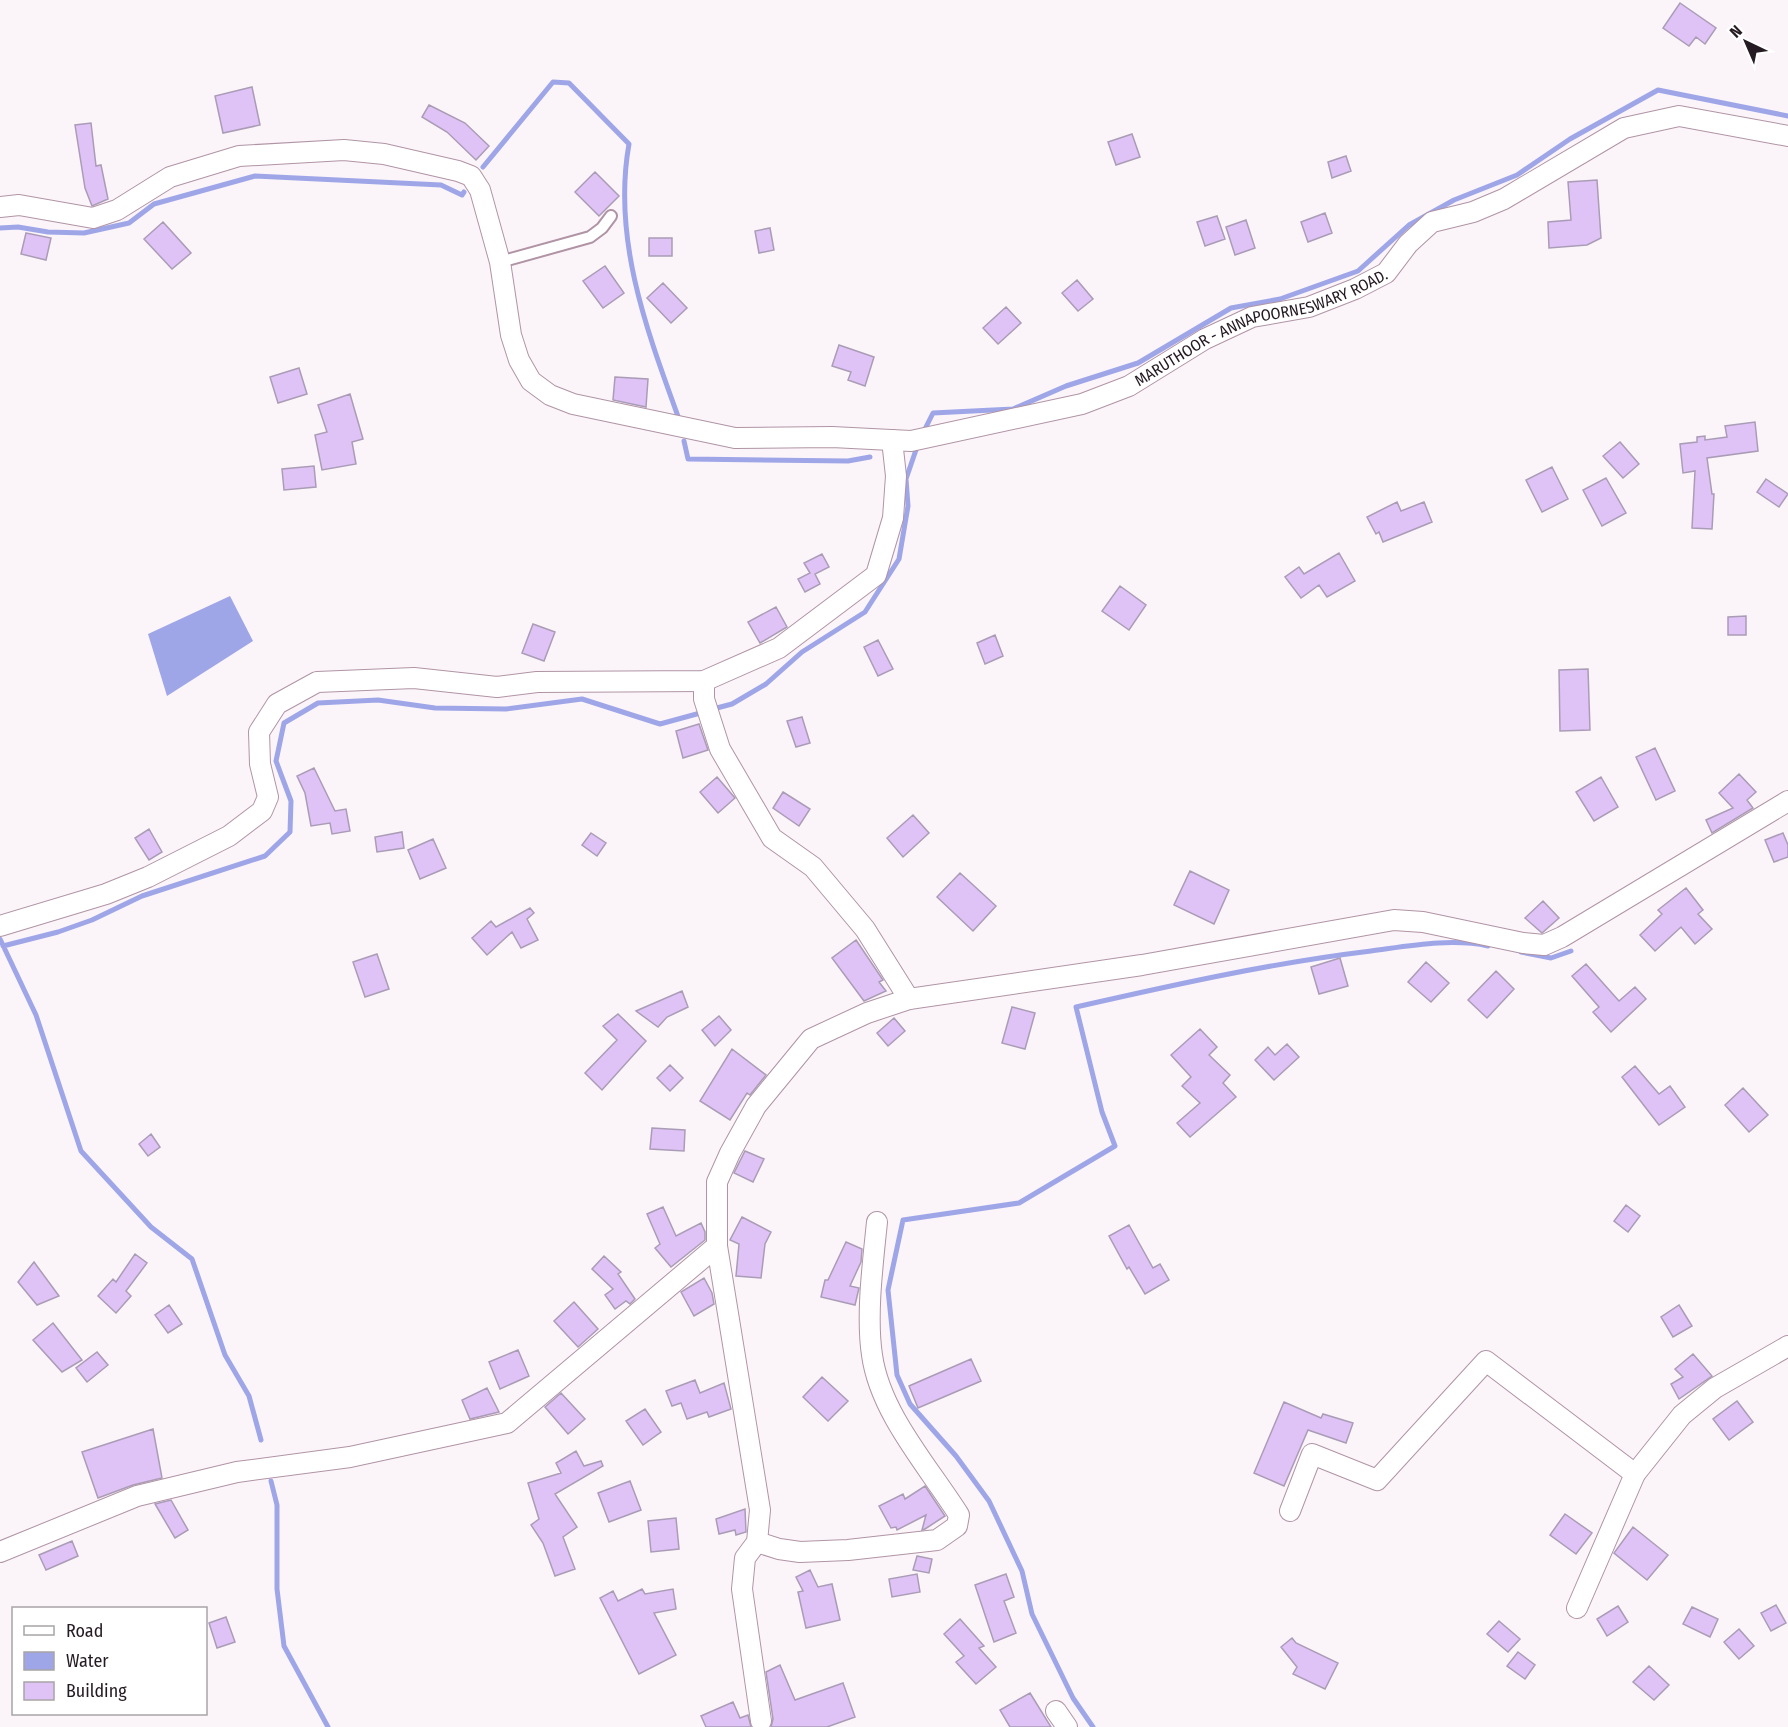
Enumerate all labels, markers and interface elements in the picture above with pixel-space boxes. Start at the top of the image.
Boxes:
north arrow [1716,12,1776,72]
text: N [1726,21,1746,42]
street label: MARUTHOOR - ANNAPOORNESWARY ROAD. [1131,265,1390,390]
legend [12,1607,207,1715]
text: Road [66,1620,103,1642]
text: Water [66,1650,109,1672]
text: Building [66,1680,127,1702]

